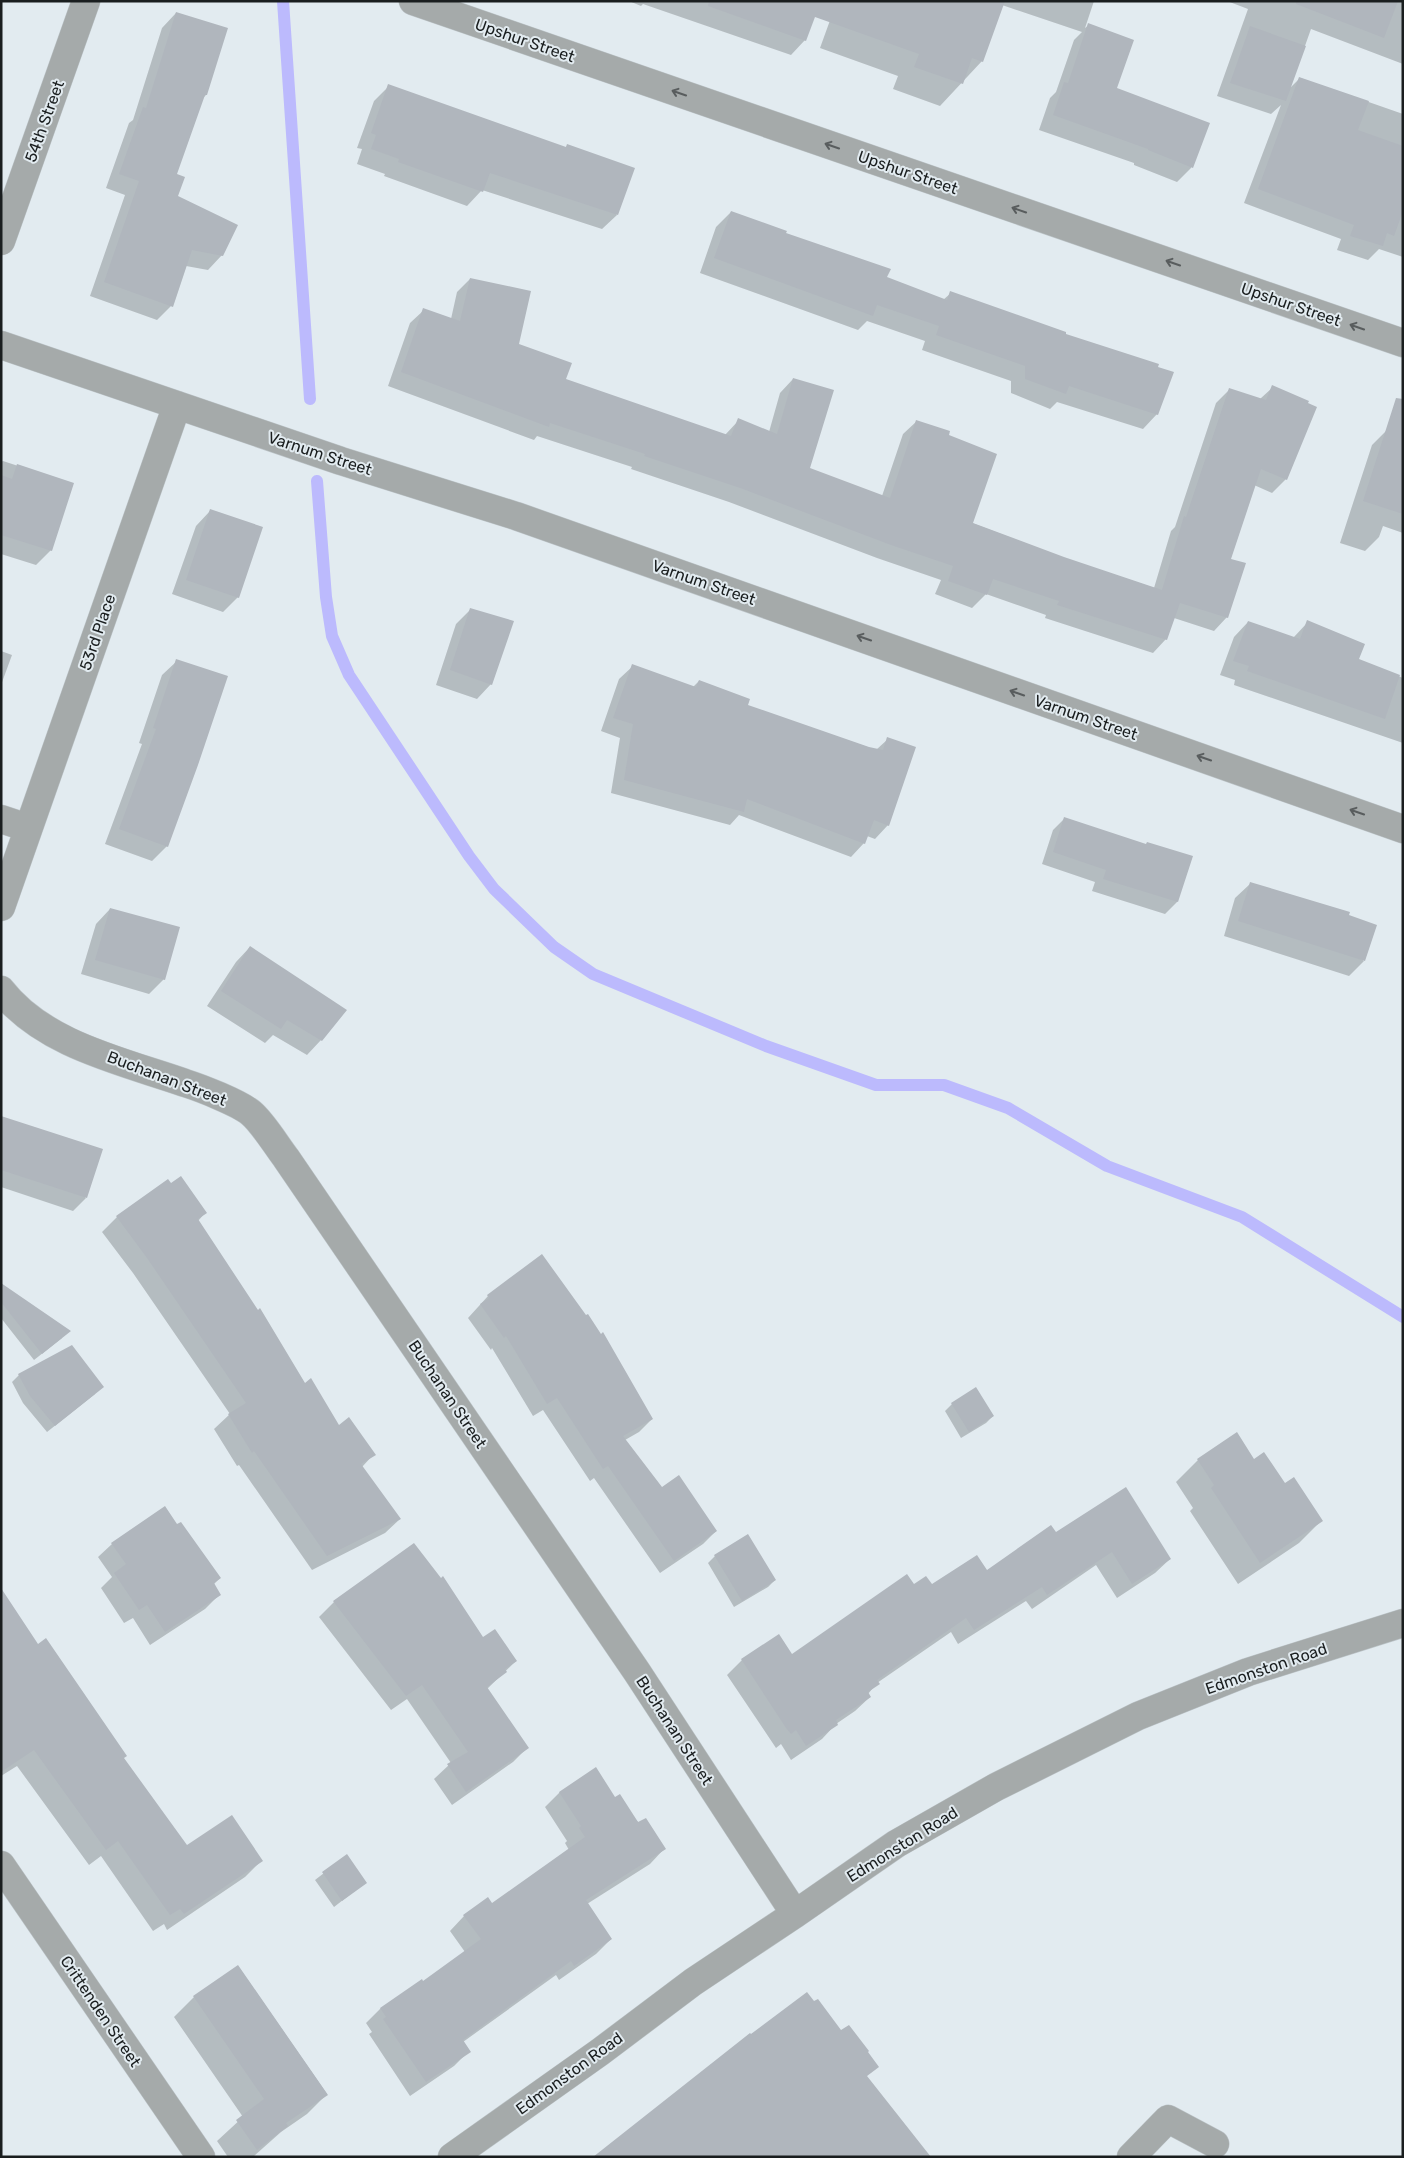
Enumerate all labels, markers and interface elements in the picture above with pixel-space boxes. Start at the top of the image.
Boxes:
street label: Upshur Street [472,15,577,66]
street label: 54th Street [21,78,68,165]
one-way arrow [671,88,687,97]
one-way arrow [825,141,840,150]
street label: Upshur Street [855,147,960,198]
one-way arrow [1012,205,1027,214]
one-way arrow [1165,258,1181,267]
street label: Upshur Street [1238,279,1343,330]
one-way arrow [1349,322,1365,331]
street label: Varnum Street [265,428,374,479]
street label: Varnum Street [650,556,758,609]
street label: 53rd Place [76,592,119,673]
one-way arrow [856,633,872,643]
one-way arrow [1010,687,1026,697]
street label: Varnum Street [1032,691,1140,744]
one-way arrow [1196,753,1212,762]
one-way arrow [1350,807,1365,816]
street label: Buchanan Street [105,1047,229,1110]
street label: Buchanan Street [404,1337,491,1452]
street label: Edmonston Road [1203,1639,1329,1698]
street label: Buchanan Street [632,1672,717,1788]
street label: Edmonston Road [843,1803,961,1886]
street label: Crittenden Street [56,1952,145,2071]
street label: Edmonston Road [512,2028,626,2119]

